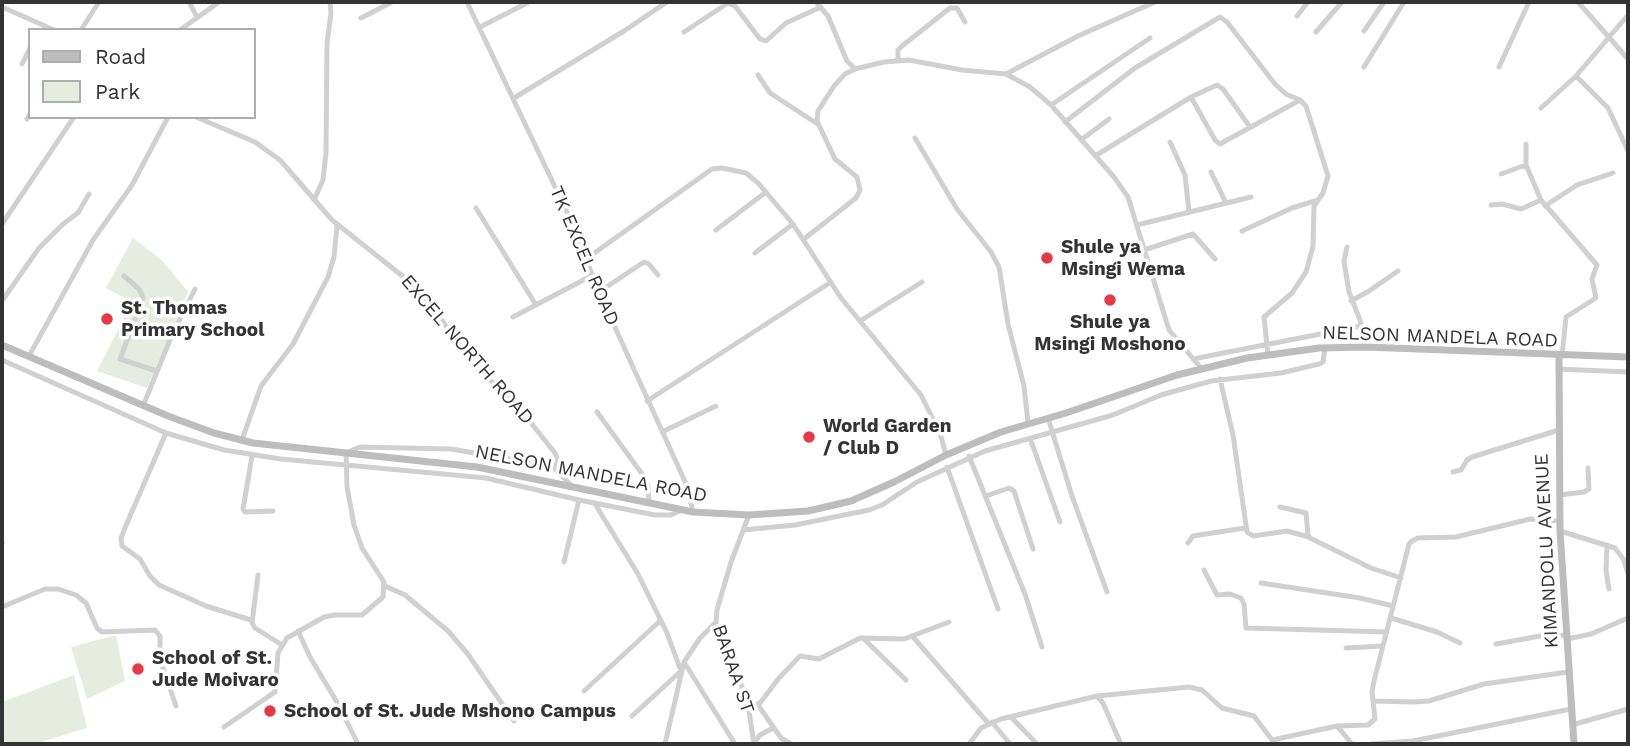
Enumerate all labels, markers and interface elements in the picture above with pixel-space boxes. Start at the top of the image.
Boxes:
legend [28,28,256,119]
text: Road [95,44,146,69]
text: Park [95,79,140,104]
street label: TK EXCEL ROAD [544,183,624,329]
place label: Shule ya Msingi Wema [1061,236,1185,280]
marker: Shule ya Msingi Wema [1039,250,1055,266]
street label: EXCEL NORTH ROAD [396,270,538,430]
marker: Shule ya Msingi Moshono [1102,292,1118,308]
place label: St. Thomas Primary School [121,297,264,341]
marker: St. Thomas Primary School [99,311,115,327]
place label: Shule ya Msingi Moshono [1034,311,1186,355]
street label: NELSON MANDELA ROAD [1322,321,1558,353]
place label: World Garden / Club D [823,415,952,459]
marker: World Garden / Club D [801,429,817,445]
street label: NELSON MANDELA ROAD [473,440,709,508]
street label: KIMANDOLU AVENUE [1531,453,1563,649]
street label: BARAA ST [707,622,759,716]
place label: School of St. Jude Moivaro [152,647,279,691]
marker: School of St. Jude Moivaro [130,661,146,677]
place label: School of St. Jude Mshono Campus [284,700,616,722]
marker: School of St. Jude Mshono Campus [262,703,278,719]

